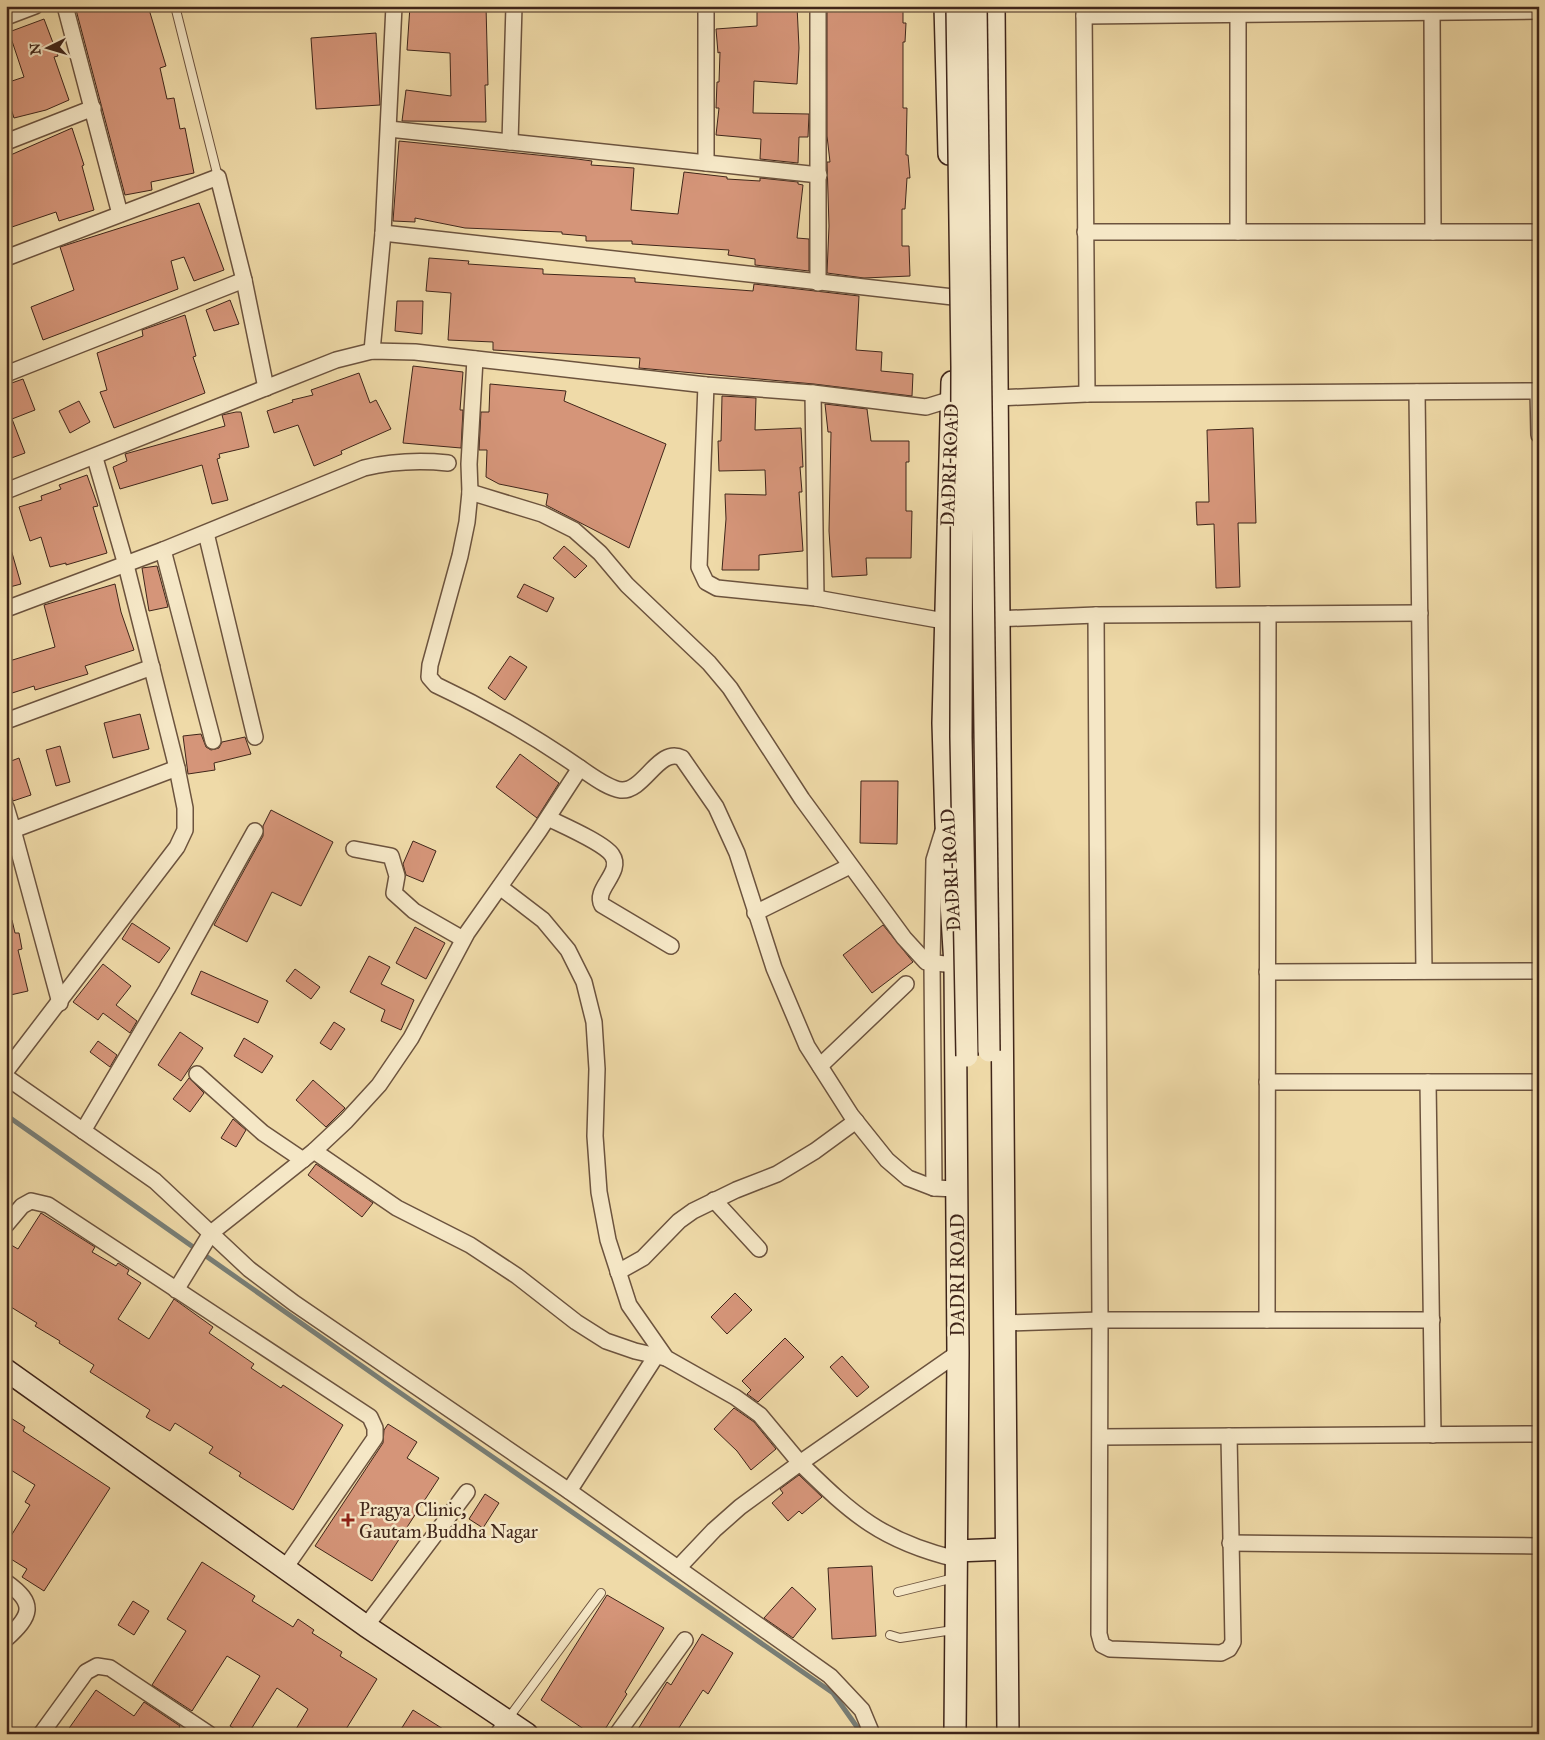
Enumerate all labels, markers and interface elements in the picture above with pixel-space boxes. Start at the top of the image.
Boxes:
north arrow [22,22,72,72]
text: N [27,42,45,56]
street label: DADRI ROAD [936,403,963,527]
street label: DADRI ROAD [936,808,965,932]
street label: DADRI ROAD [946,1214,969,1336]
place label: Pragya Clinic, Gautam Buddha Nagar [359,1498,539,1544]
marker: Pragya Clinic, Gautam Buddha Nagar [341,1513,355,1527]

